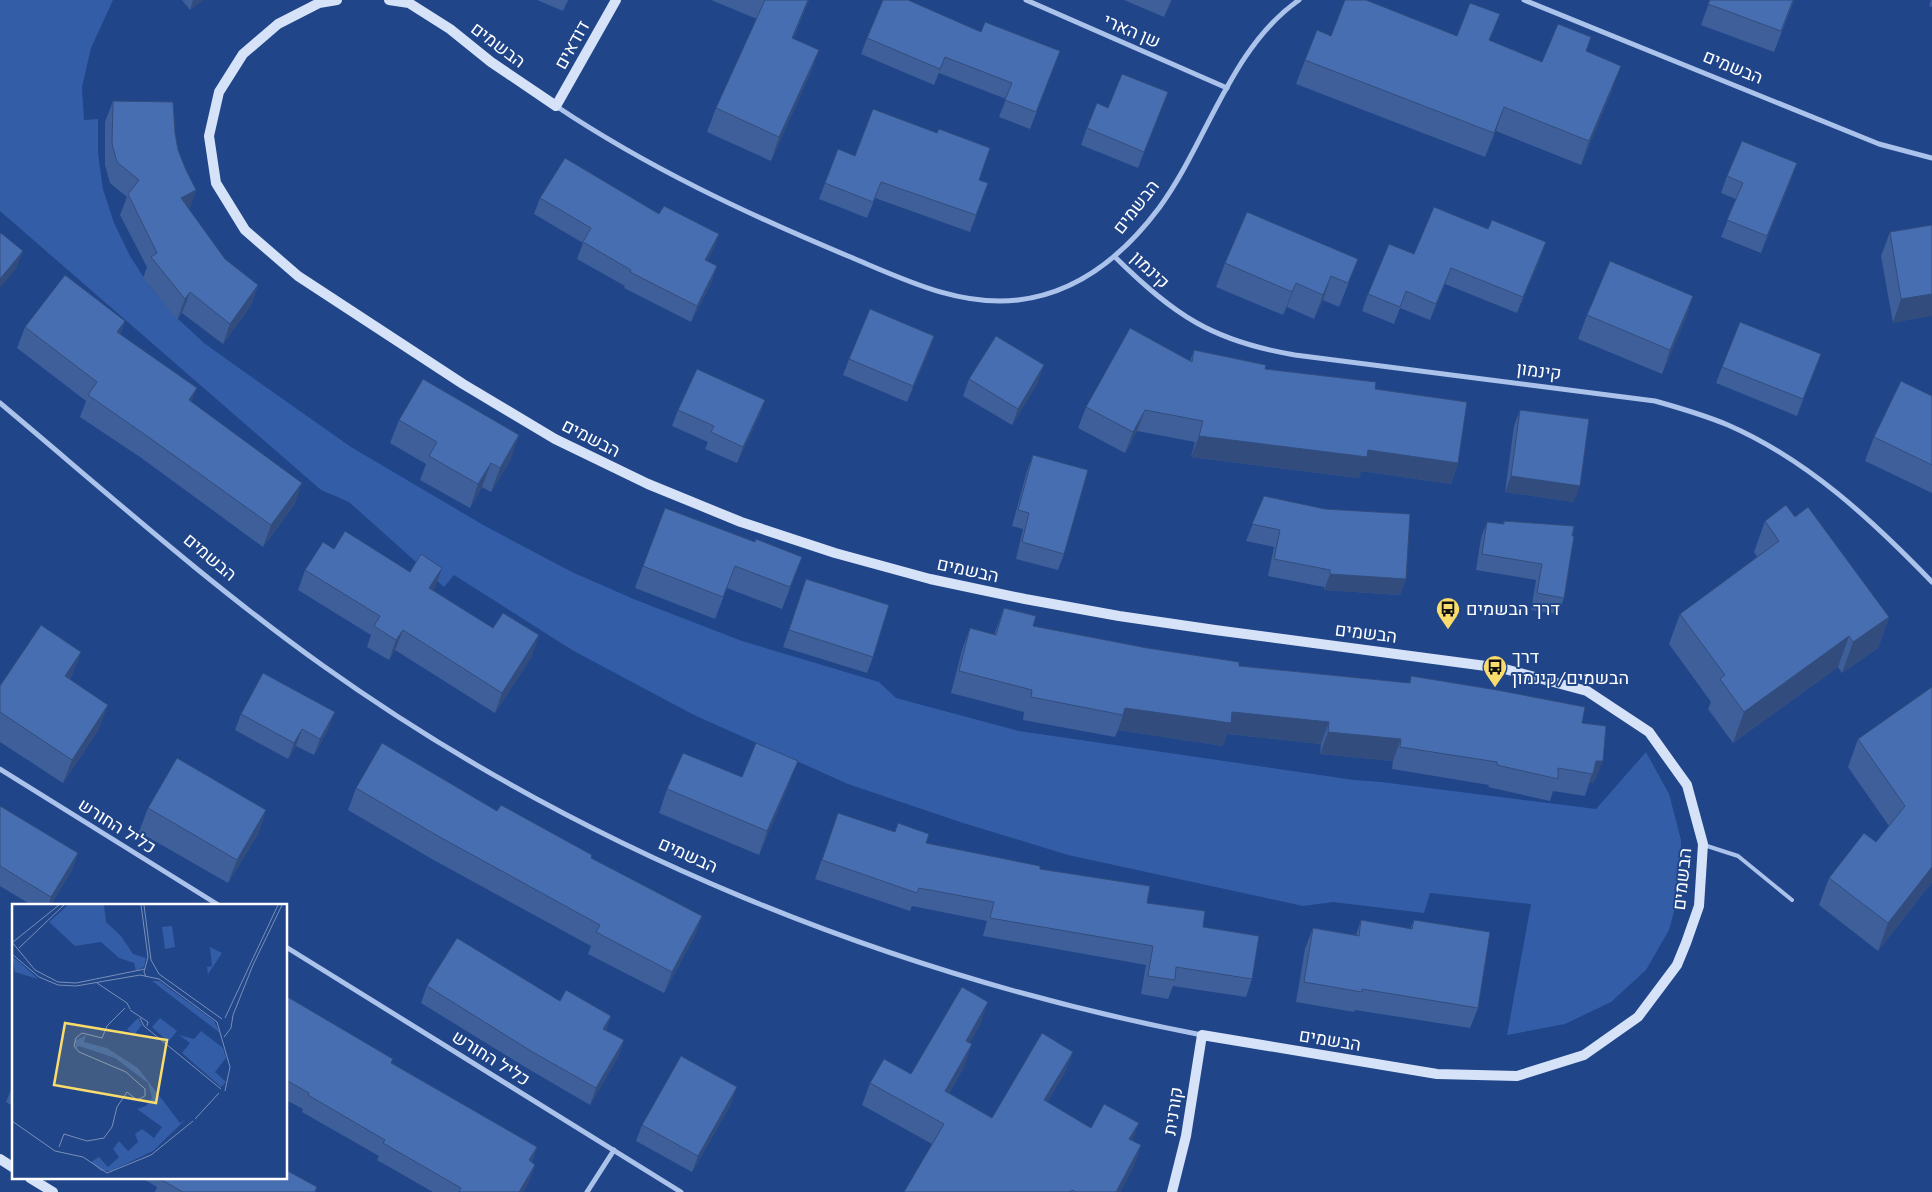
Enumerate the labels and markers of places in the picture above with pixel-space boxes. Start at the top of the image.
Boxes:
bus stop icon: דרך הבשמים [1435,596,1461,630]
place label: דרך הבשמים [1466,597,1560,619]
place label: דרך הבשמים/קינמון [1512,645,1629,688]
bus stop icon: דרך הבשמים/קינמון [1482,654,1508,688]

